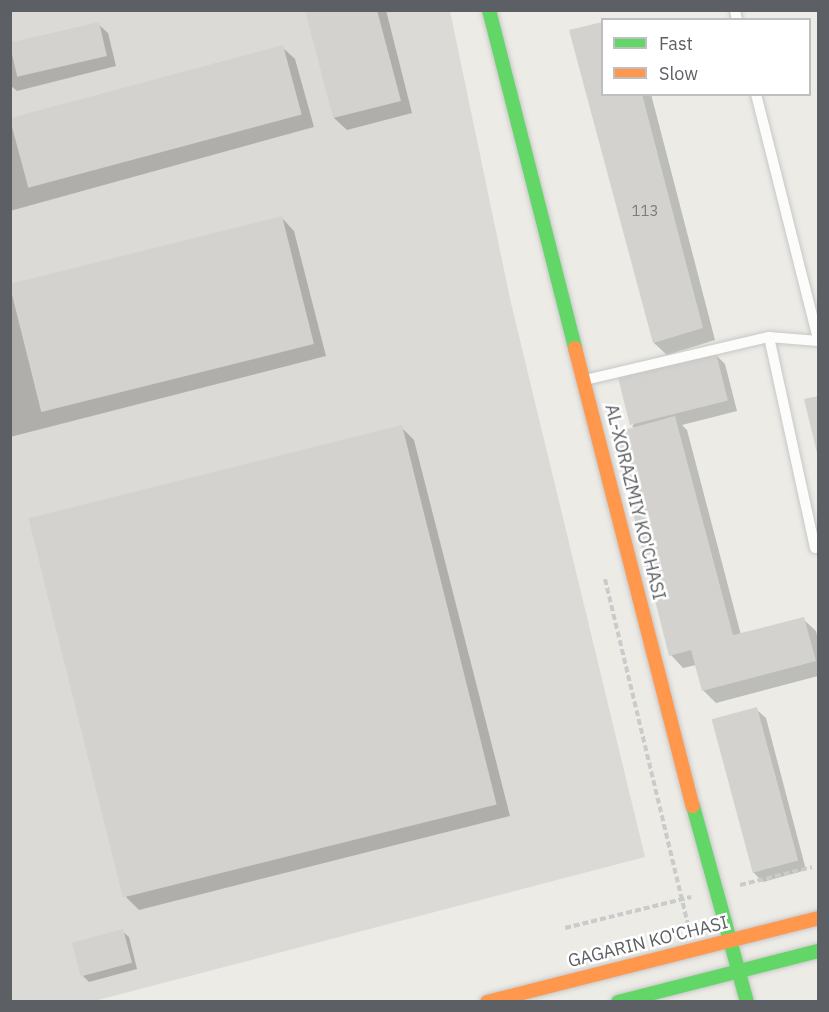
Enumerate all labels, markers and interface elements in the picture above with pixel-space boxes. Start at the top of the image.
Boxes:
legend [601,18,811,96]
text: Fast [659,32,693,55]
text: Slow [659,62,698,85]
house number: 113 [632,202,658,220]
street label: AL-XORAZMIY KO'CHASI [600,402,670,602]
street label: GAGARIN KO'CHASI [566,912,730,972]

